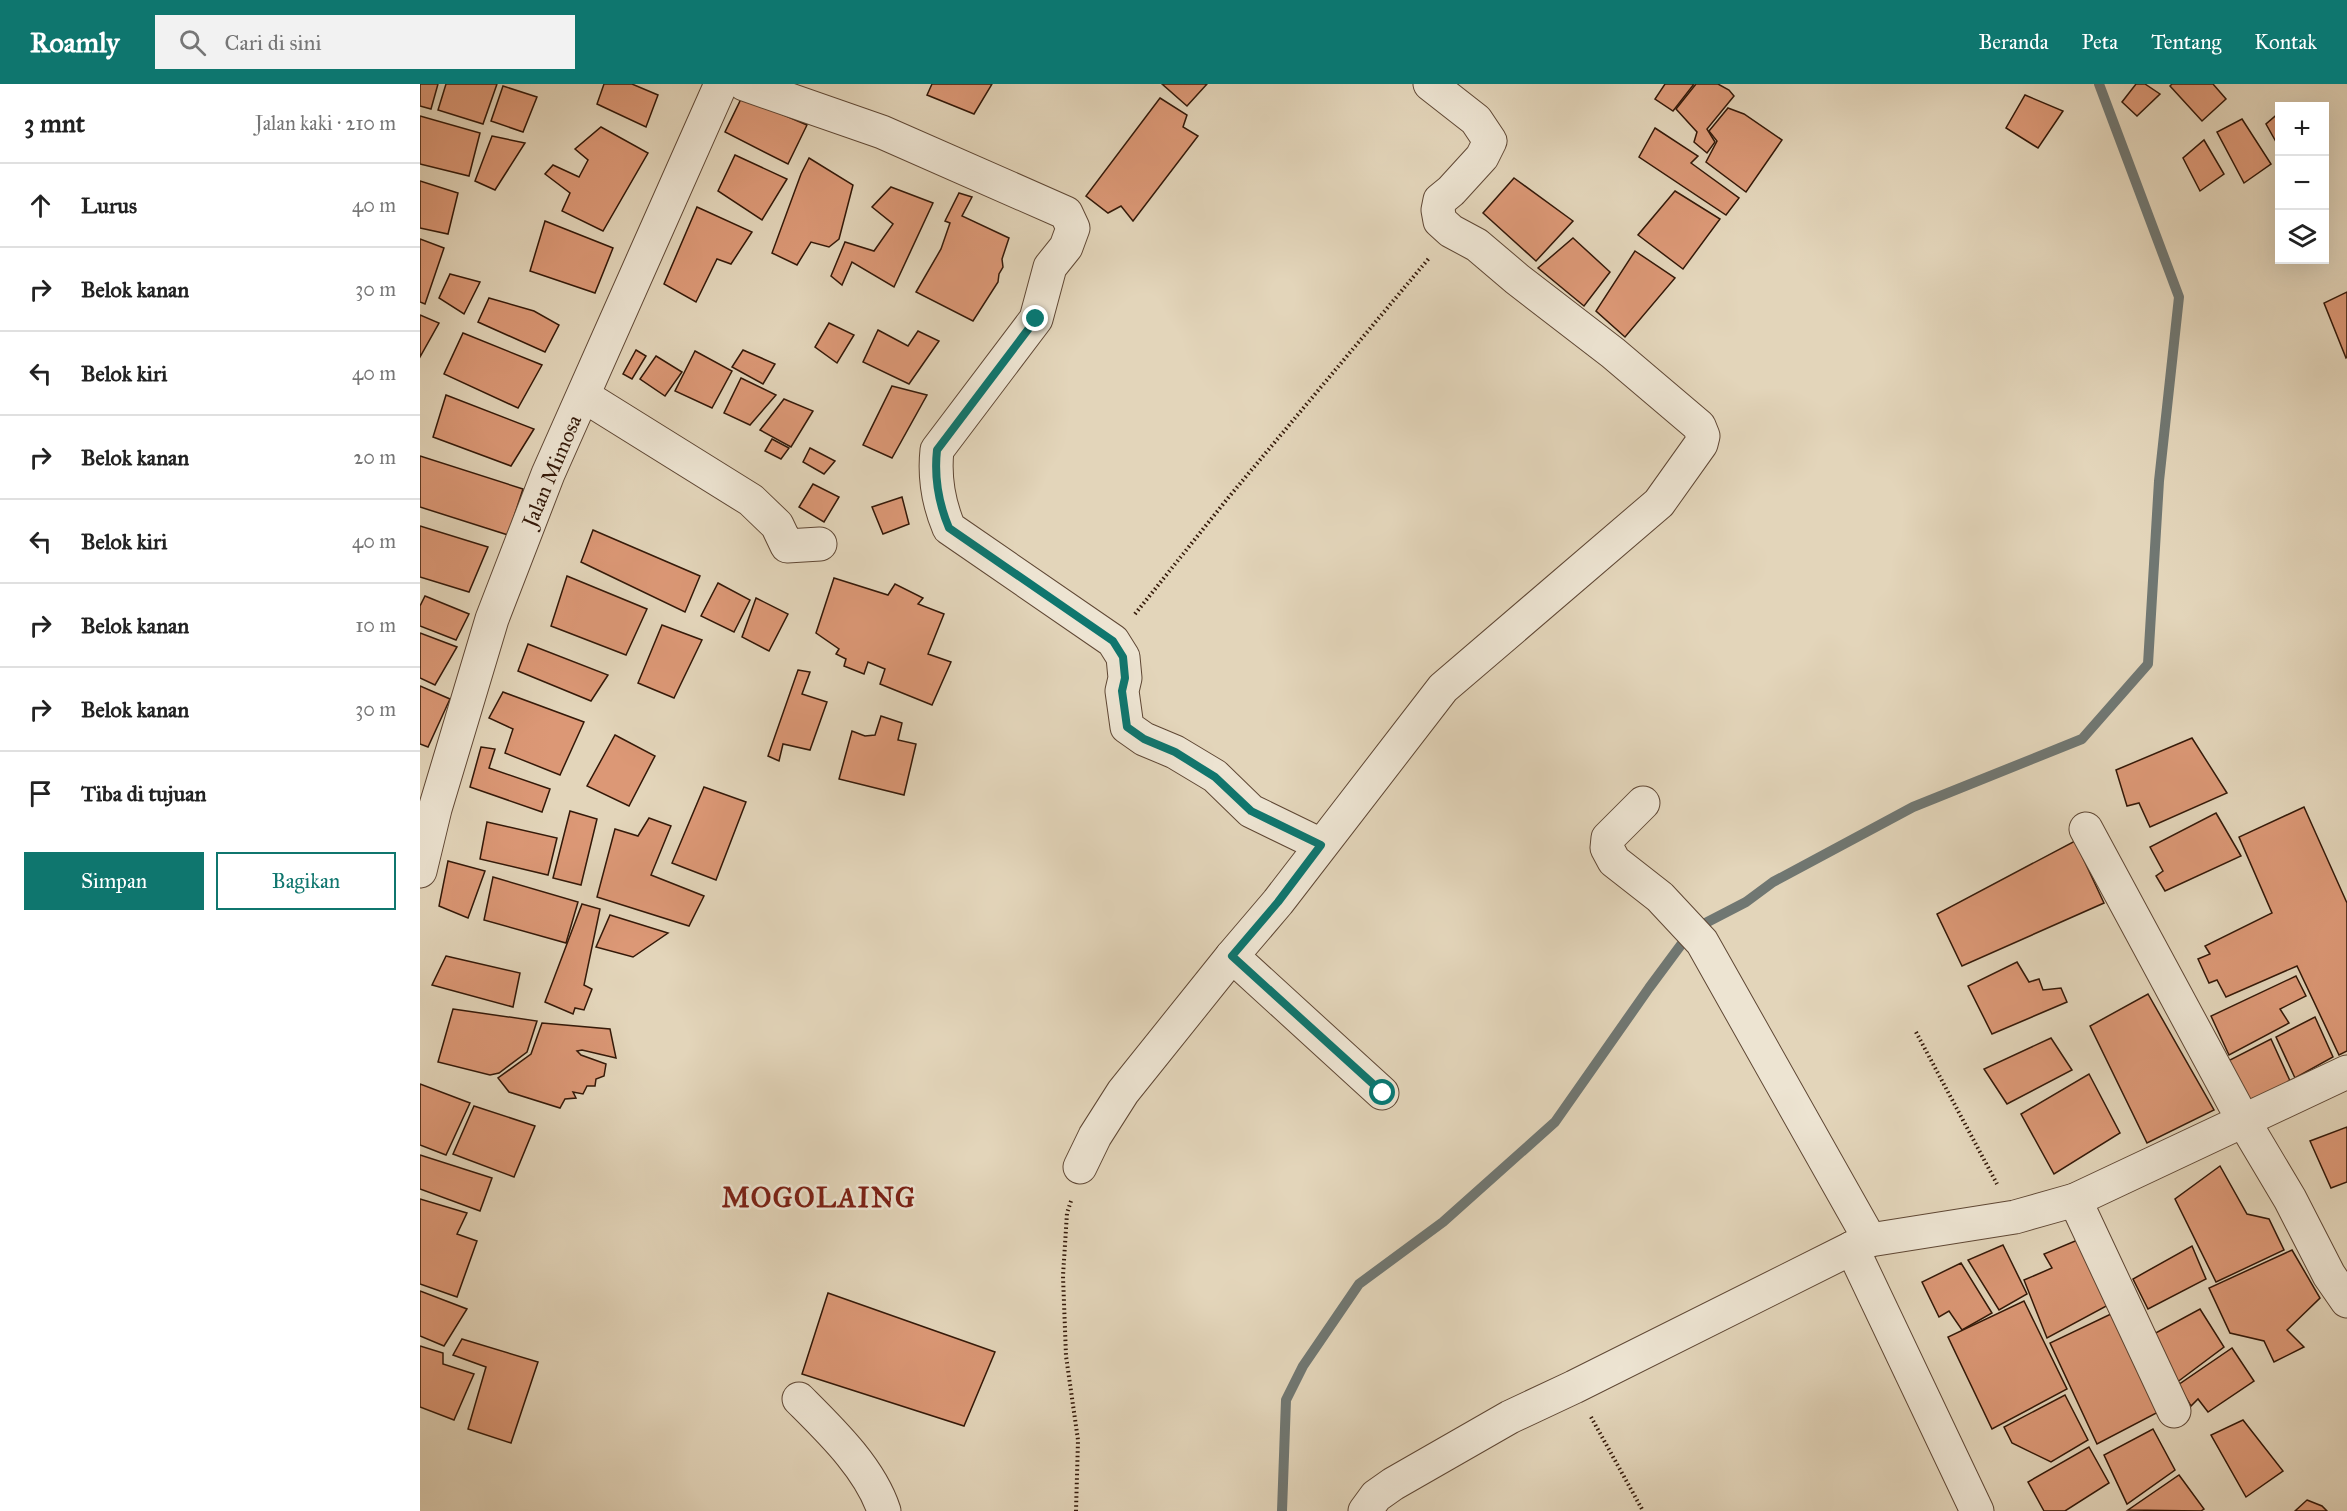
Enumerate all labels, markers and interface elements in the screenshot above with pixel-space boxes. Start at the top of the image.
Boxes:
search box [155,15,575,69]
text: Roamly [30,25,119,60]
icon: search [176,26,209,59]
text: Cari di sini [224,29,322,56]
text: Beranda [1978,29,2049,55]
text: Peta [2082,29,2118,55]
text: Tentang [2151,29,2221,55]
text: Kontak [2254,29,2317,55]
map controls [2275,102,2329,264]
button: + [2275,102,2329,156]
text: 3 mnt [24,107,85,139]
text: Jalan kaki · 210 m [255,111,396,135]
button: − [2275,156,2329,210]
icon: ahead [24,189,57,222]
text: Lurus [81,192,137,219]
text: 40 m [352,193,396,217]
button: layers [2275,210,2329,264]
icon: right [24,273,57,306]
text: Belok kanan [81,276,189,303]
text: 30 m [355,277,396,301]
route end [1022,305,1048,331]
icon: left [24,357,57,390]
text: Belok kiri [81,360,167,387]
text: 40 m [352,361,396,385]
street label: Jalan Mimosa [516,411,587,533]
icon: right [24,441,57,474]
text: Belok kanan [81,444,189,471]
text: 20 m [353,445,396,469]
icon: left [24,525,57,558]
text: Belok kiri [81,528,167,555]
text: 40 m [352,529,396,553]
icon: right [24,609,57,642]
text: Belok kanan [81,612,189,639]
text: 10 m [355,613,396,637]
icon: right [24,693,57,726]
text: Belok kanan [81,696,189,723]
text: 30 m [355,697,396,721]
icon: arrive [24,777,57,810]
text: Tiba di tujuan [81,780,206,807]
button: Simpan [24,852,204,910]
button: Bagikan [216,852,396,910]
route start [1369,1079,1395,1105]
district label: MOGOLAING [722,1181,916,1214]

